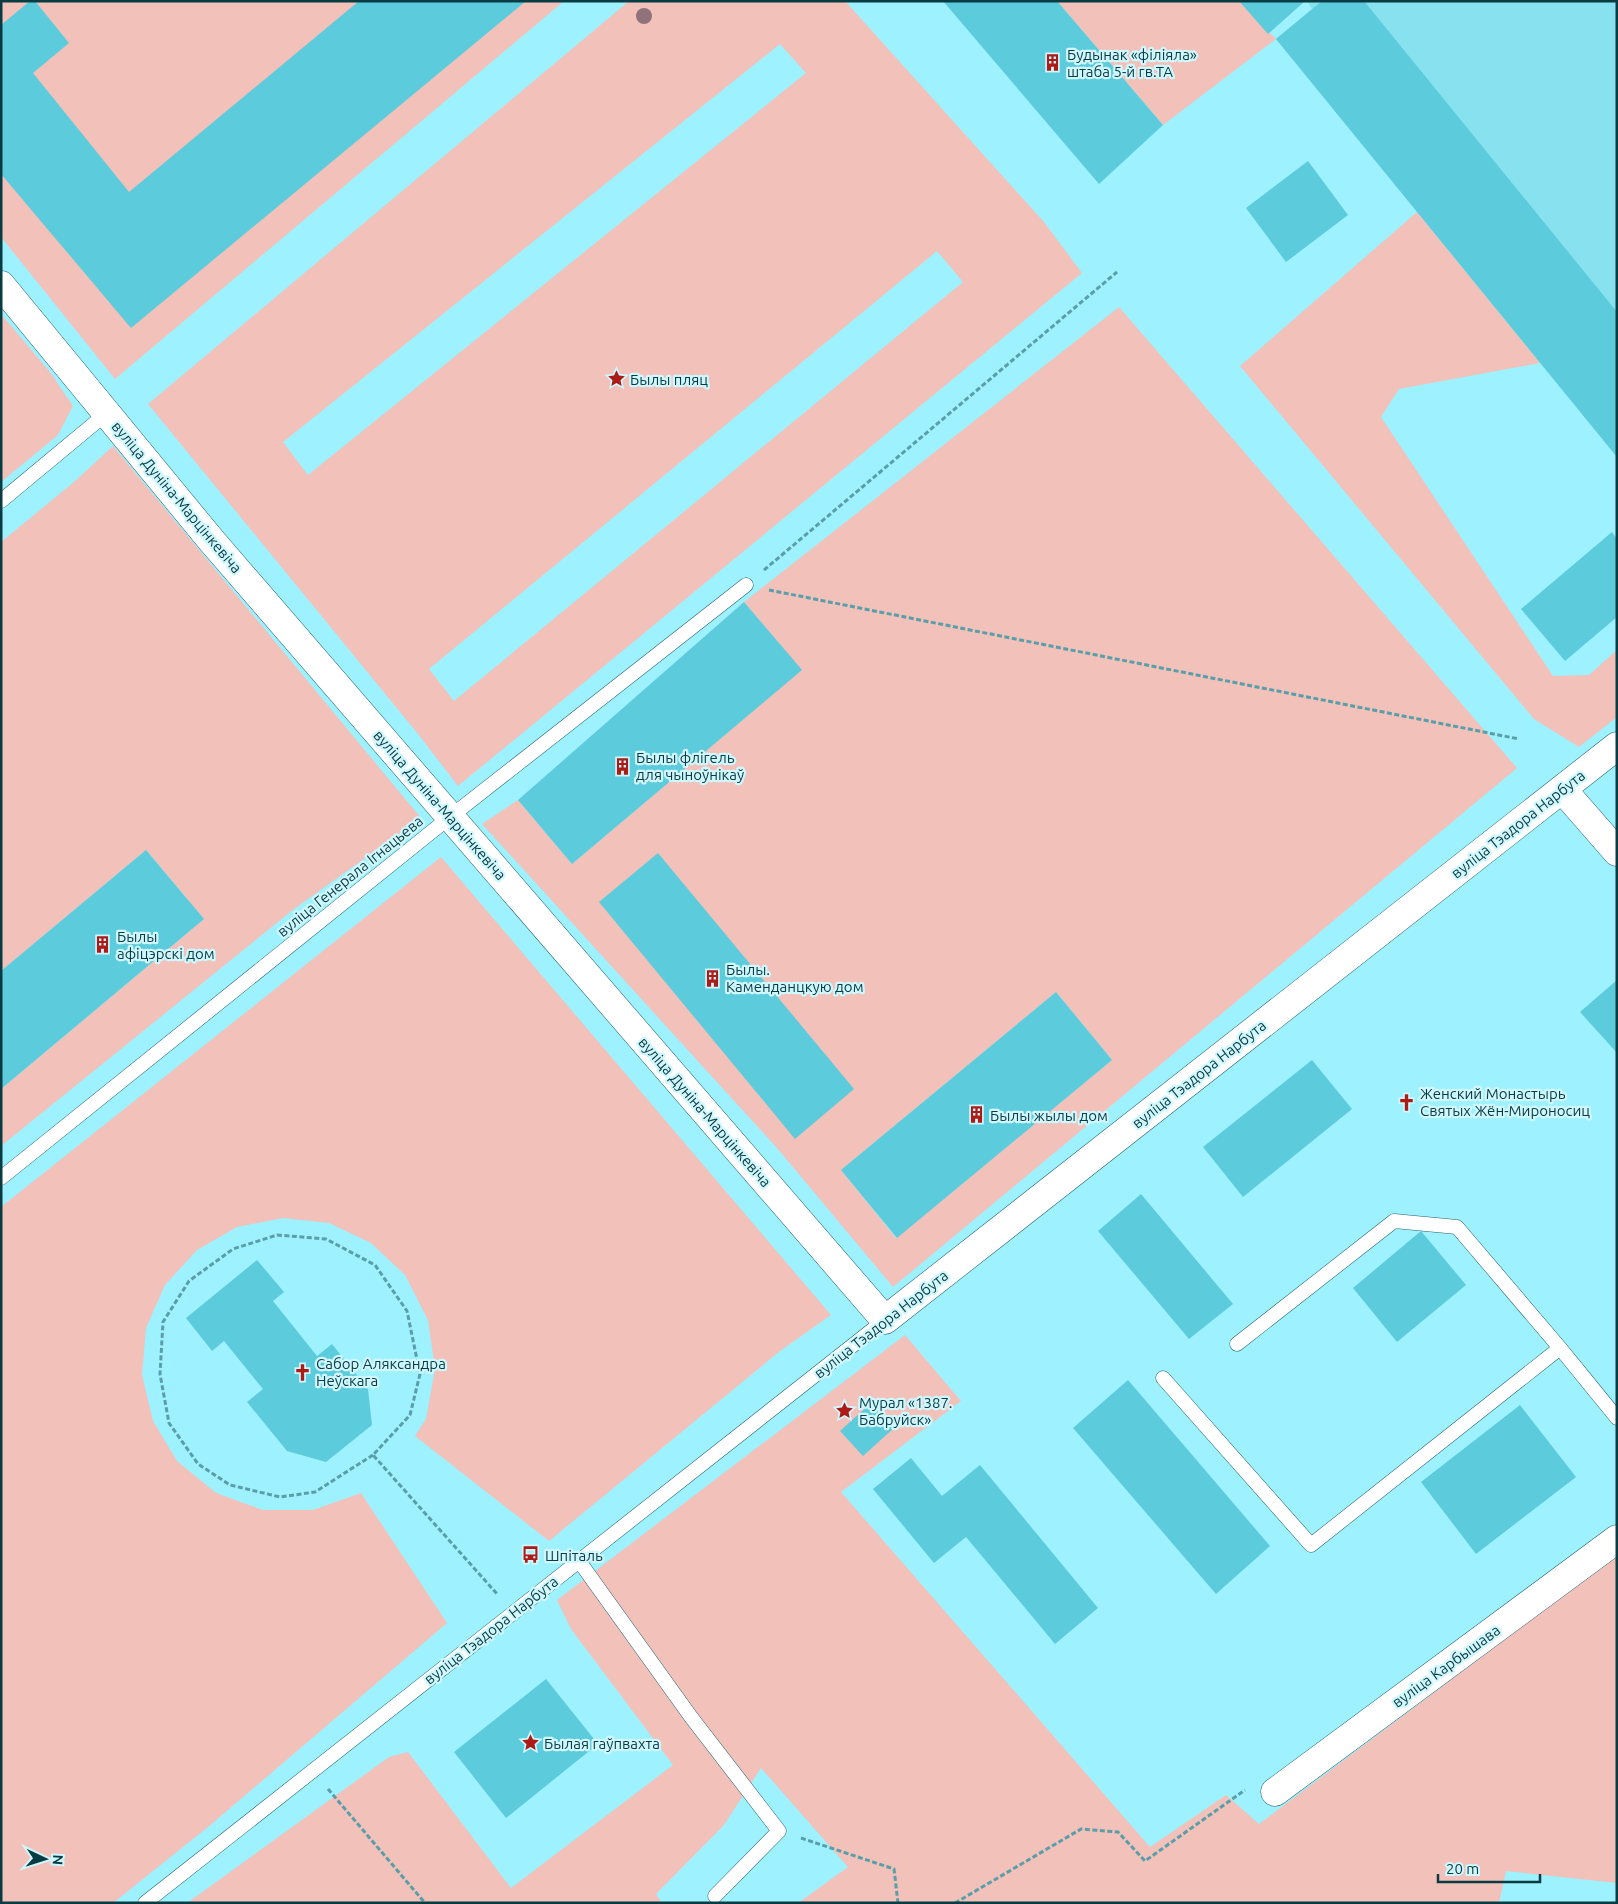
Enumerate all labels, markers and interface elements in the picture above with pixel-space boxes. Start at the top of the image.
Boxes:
place label: Будынак «філіяла» штаба 5-й гв.ТА [1067,46,1197,80]
building icon: Будынак «філіяла» штаба 5-й гв.ТА [1043,53,1063,73]
place icon: Былы пляц [606,369,626,389]
place label: Былы пляц [630,371,708,388]
street label: вуліца Дуніна-Марцінкевіча [109,418,245,576]
street label: вуліца Дуніна-Марцінкевіча [370,727,510,883]
place label: Былы флігель для чыноўнікаў [636,749,744,783]
building icon: Былы флігель для чыноўнікаў [612,756,632,776]
street label: вуліца Тэадора Нарбута [1448,766,1588,882]
street label: вуліца Генерала Ігнацьева [274,812,426,940]
place label: Былы афіцэрскі дом [117,928,215,962]
building icon: Былы афіцэрскі дом [93,935,113,955]
place label: Былы. Каменданцкую дом [726,961,864,995]
building icon: Былы. Каменданцкую дом [702,968,722,988]
street label: вуліца Тэадора Нарбута [1129,1016,1269,1132]
street label: вуліца Дуніна-Марцінкевіча [635,1034,775,1190]
place label: Женский Монастырь Святых Жён-Мироносиц [1420,1085,1590,1119]
church icon: Женский Монастырь Святых Жён-Мироносиц [1396,1092,1416,1112]
building icon: Былы жылы дом [966,1105,986,1125]
place label: Былы жылы дом [990,1107,1108,1124]
street label: вуліца Тэадора Нарбута [811,1266,951,1382]
place label: Сабор Аляксандра Неўскага [316,1355,446,1389]
church icon: Сабор Аляксандра Неўскага [292,1362,312,1382]
place label: Мурал «1387. Бабруйск» [859,1394,953,1428]
place icon: Мурал «1387. Бабруйск» [835,1401,855,1421]
bus stop icon: Шпіталь [521,1545,541,1565]
place label: Шпіталь [545,1547,603,1564]
street label: вуліца Тэадора Нарбута [421,1572,561,1688]
street label: вуліца Карбышава [1389,1621,1503,1711]
place icon: Былая гаўпвахта [520,1733,540,1753]
place label: Былая гаўпвахта [544,1735,660,1752]
north arrow [20,1834,70,1884]
scale bar [1438,1852,1540,1884]
text: N [50,1854,66,1866]
text: 20 m [1446,1860,1479,1877]

